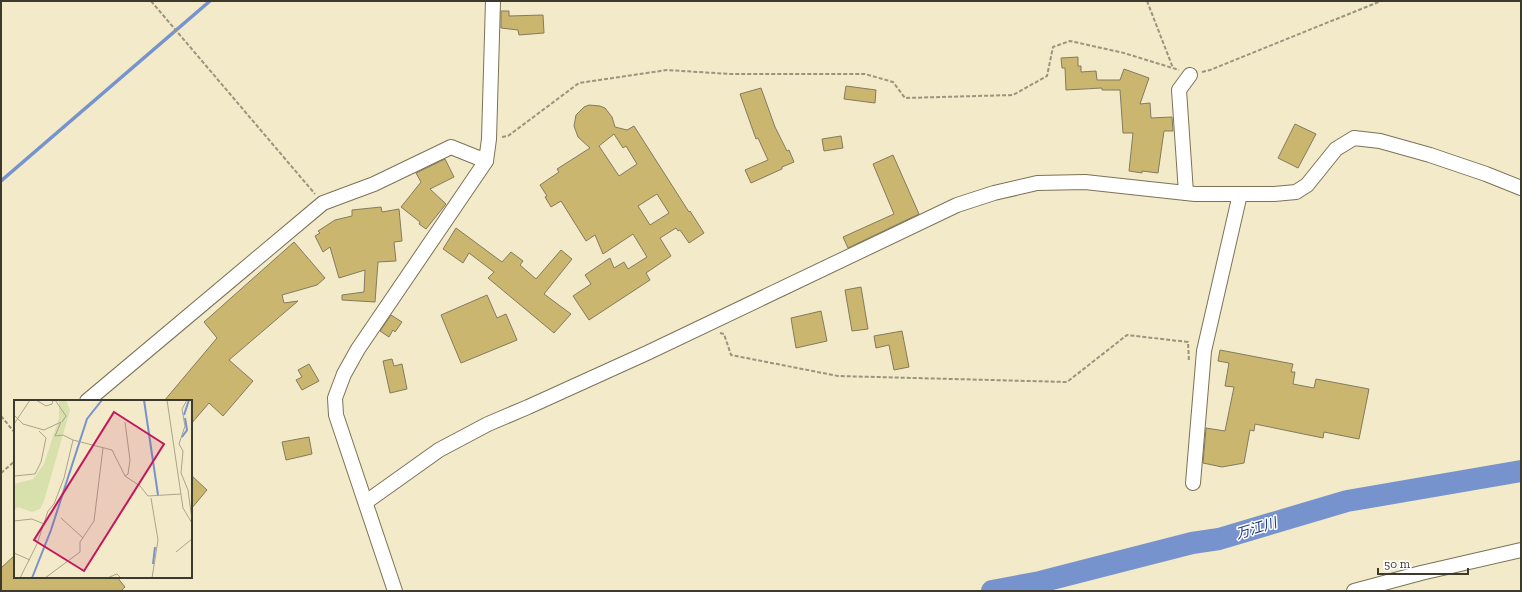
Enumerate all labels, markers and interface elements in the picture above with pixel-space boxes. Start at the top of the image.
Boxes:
inset map [14,400,192,578]
water label: 万江川 [1234,514,1281,543]
scale bar [1378,550,1468,576]
text: 50 m [1384,557,1411,571]

